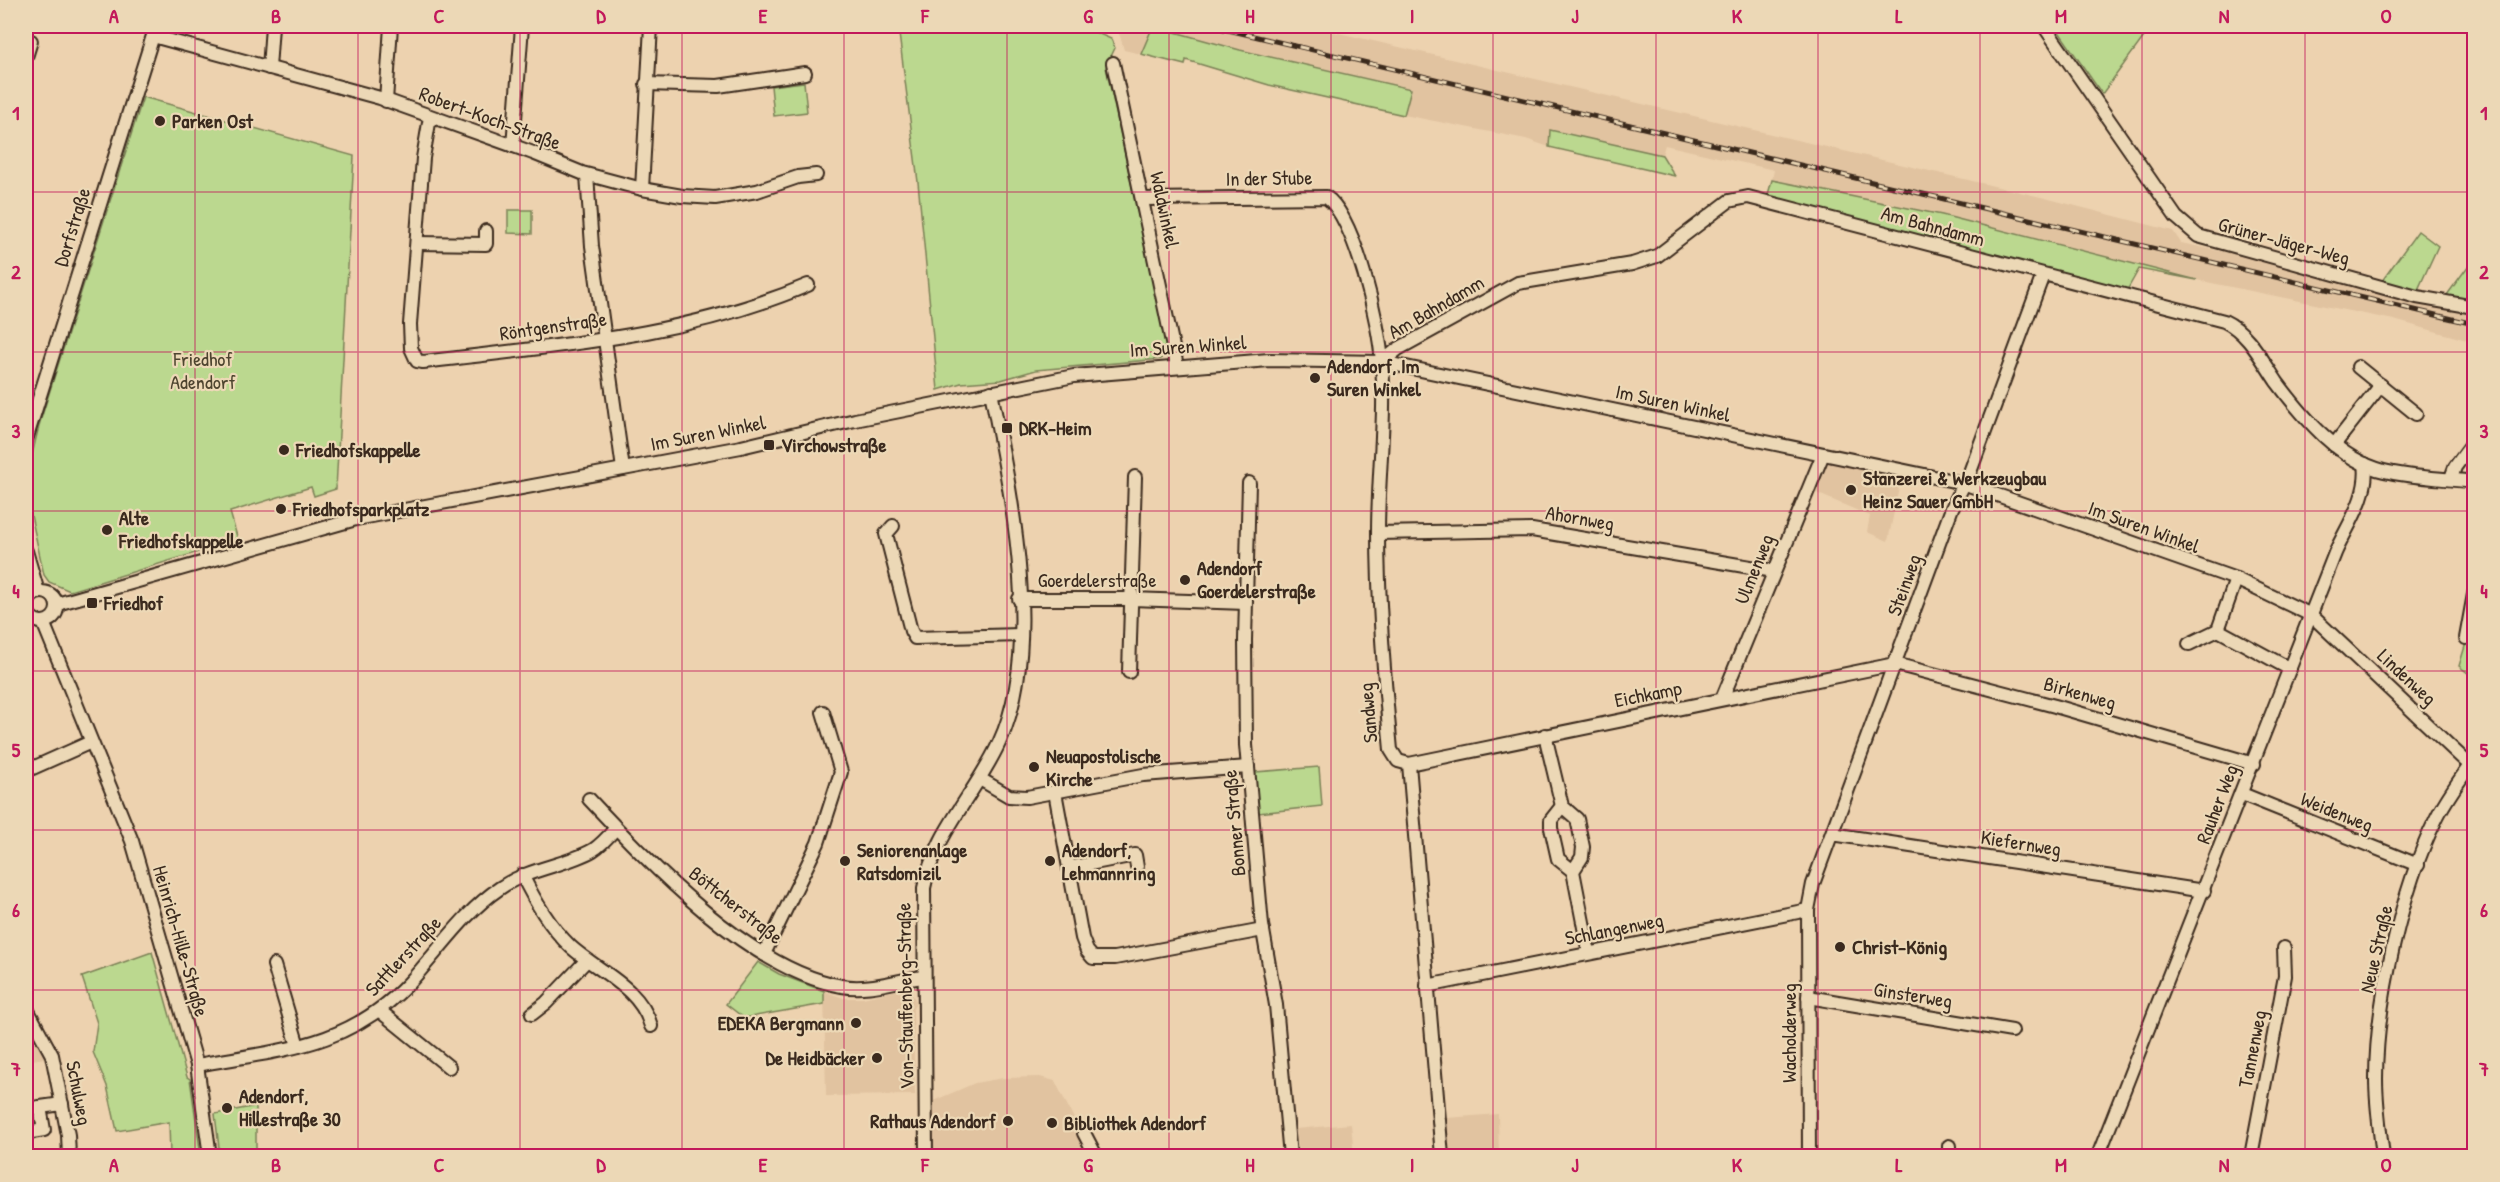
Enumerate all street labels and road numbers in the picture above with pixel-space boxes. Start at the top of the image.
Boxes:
street label: Robert-Koch-Straße [416,79,565,156]
street label: In der Stube [1225,163,1313,192]
street label: Waldwinkel [1144,169,1187,251]
street label: Dorfstraße [47,184,96,270]
street label: Am Bahndamm [1878,199,1988,252]
street label: Grüner-Jäger-Weg [2215,210,2353,271]
street label: Am Bahndamm [1383,268,1489,345]
street label: Röntgenstraße [498,305,608,346]
street label: Im Suren Winkel [1129,328,1248,363]
street label: Im Suren Winkel [1613,377,1734,428]
street label: Im Suren Winkel [648,408,768,457]
street label: Im Suren Winkel [2085,494,2204,559]
street label: Ahornweg [1544,498,1617,537]
street label: Ulmenweg [1727,530,1780,608]
street label: Steinweg [1880,550,1927,619]
street label: Goerdelerstraße [1038,566,1156,593]
street label: Lindenweg [2372,642,2443,711]
street label: Birkenweg [2041,669,2119,716]
street label: Eichkamp [1612,674,1684,713]
street label: Sandweg [1351,682,1384,744]
street label: Rauher Weg [2189,760,2244,847]
street label: Bonner Straße [1215,769,1252,877]
street label: Weidenweg [2297,785,2377,838]
street label: Kiefernweg [1979,823,2063,862]
street label: Böttcherstraße [684,859,789,950]
street label: Heinrich-Hille-Straße [147,862,216,1020]
street label: Von-Stauffenberg-Straße [889,902,920,1090]
street label: Neue Straße [2352,902,2399,995]
street label: Schlangenweg [1562,906,1665,951]
street label: Sattlerstraße [359,910,447,1002]
street label: Ginsterweg [1872,975,1955,1014]
street label: Wacholderweg [1775,983,1802,1083]
street label: Tannenweg [2231,1008,2272,1090]
street label: Schulweg [60,1059,99,1127]

